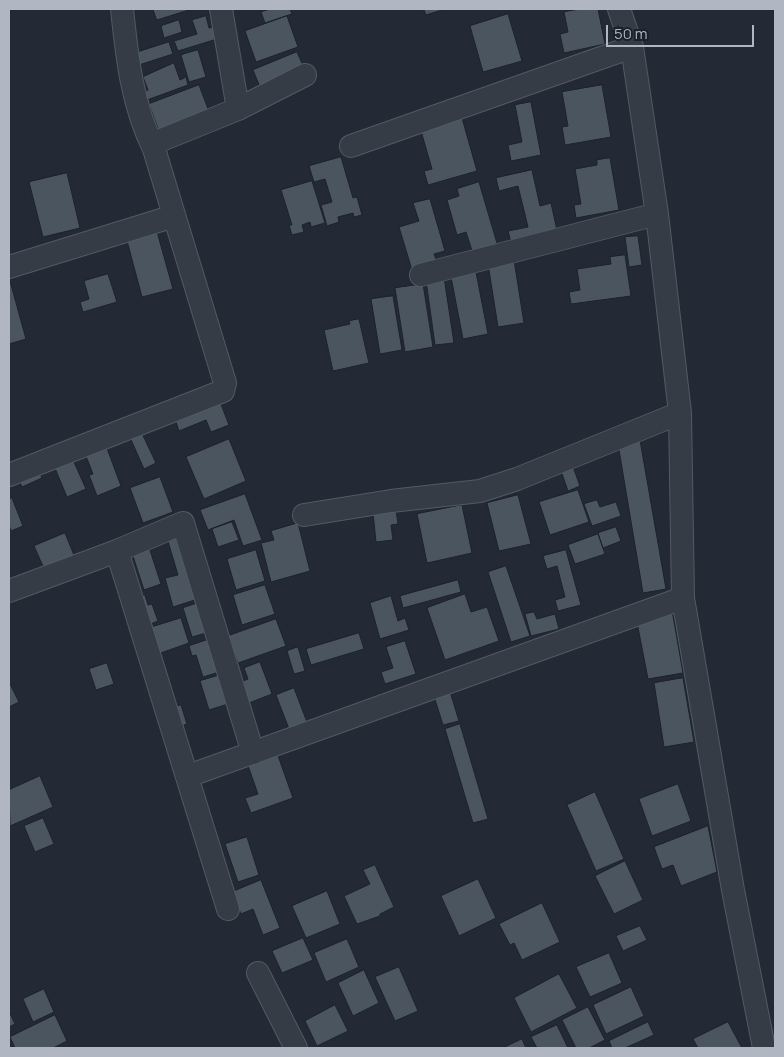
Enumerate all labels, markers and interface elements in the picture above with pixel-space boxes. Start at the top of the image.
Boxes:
scale bar [609,15,756,47]
text: 50 m [614,23,648,44]

